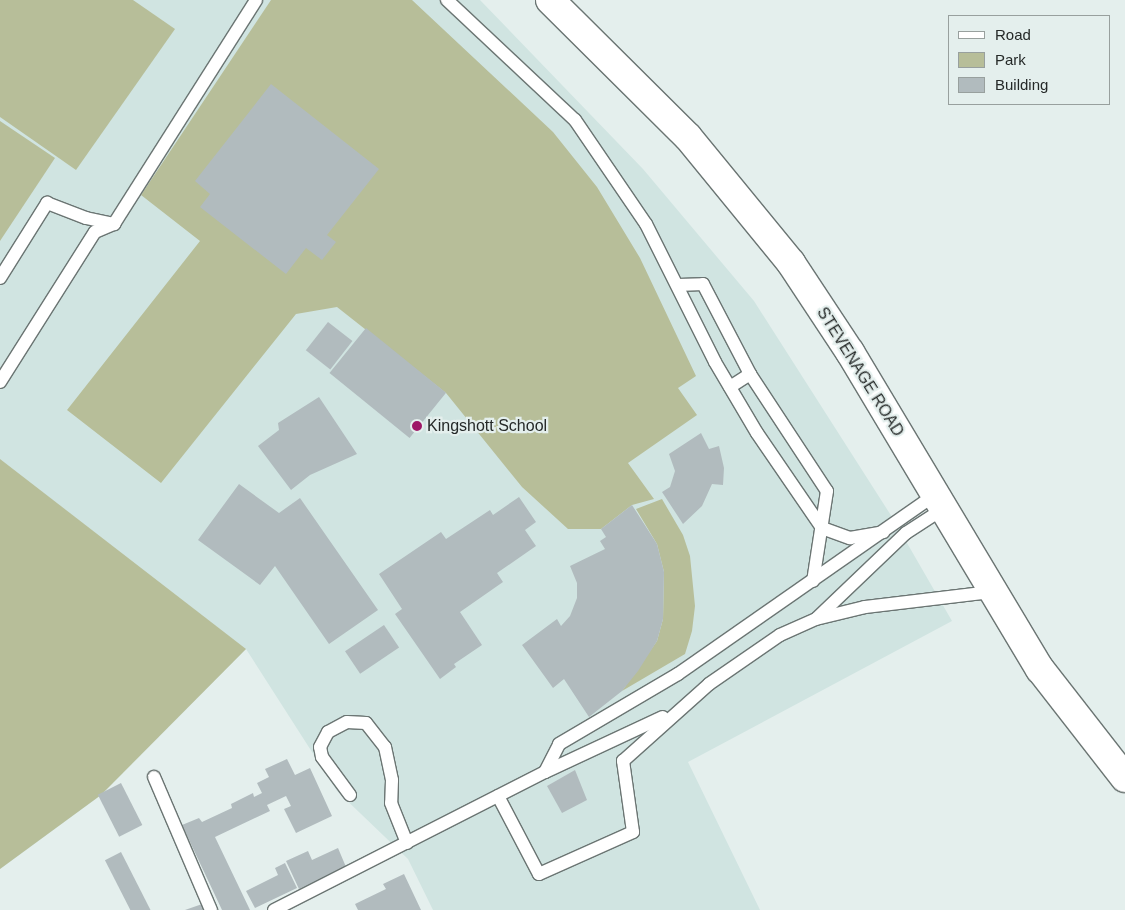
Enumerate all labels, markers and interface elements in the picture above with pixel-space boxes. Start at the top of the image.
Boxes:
legend [948,15,1110,105]
text: Road [995,26,1031,43]
text: Park [995,51,1026,68]
text: Building [995,76,1048,93]
street label: STEVENAGE ROAD [813,304,907,440]
place label: Kingshott School [427,416,547,436]
marker: Kingshott School [411,420,423,432]

